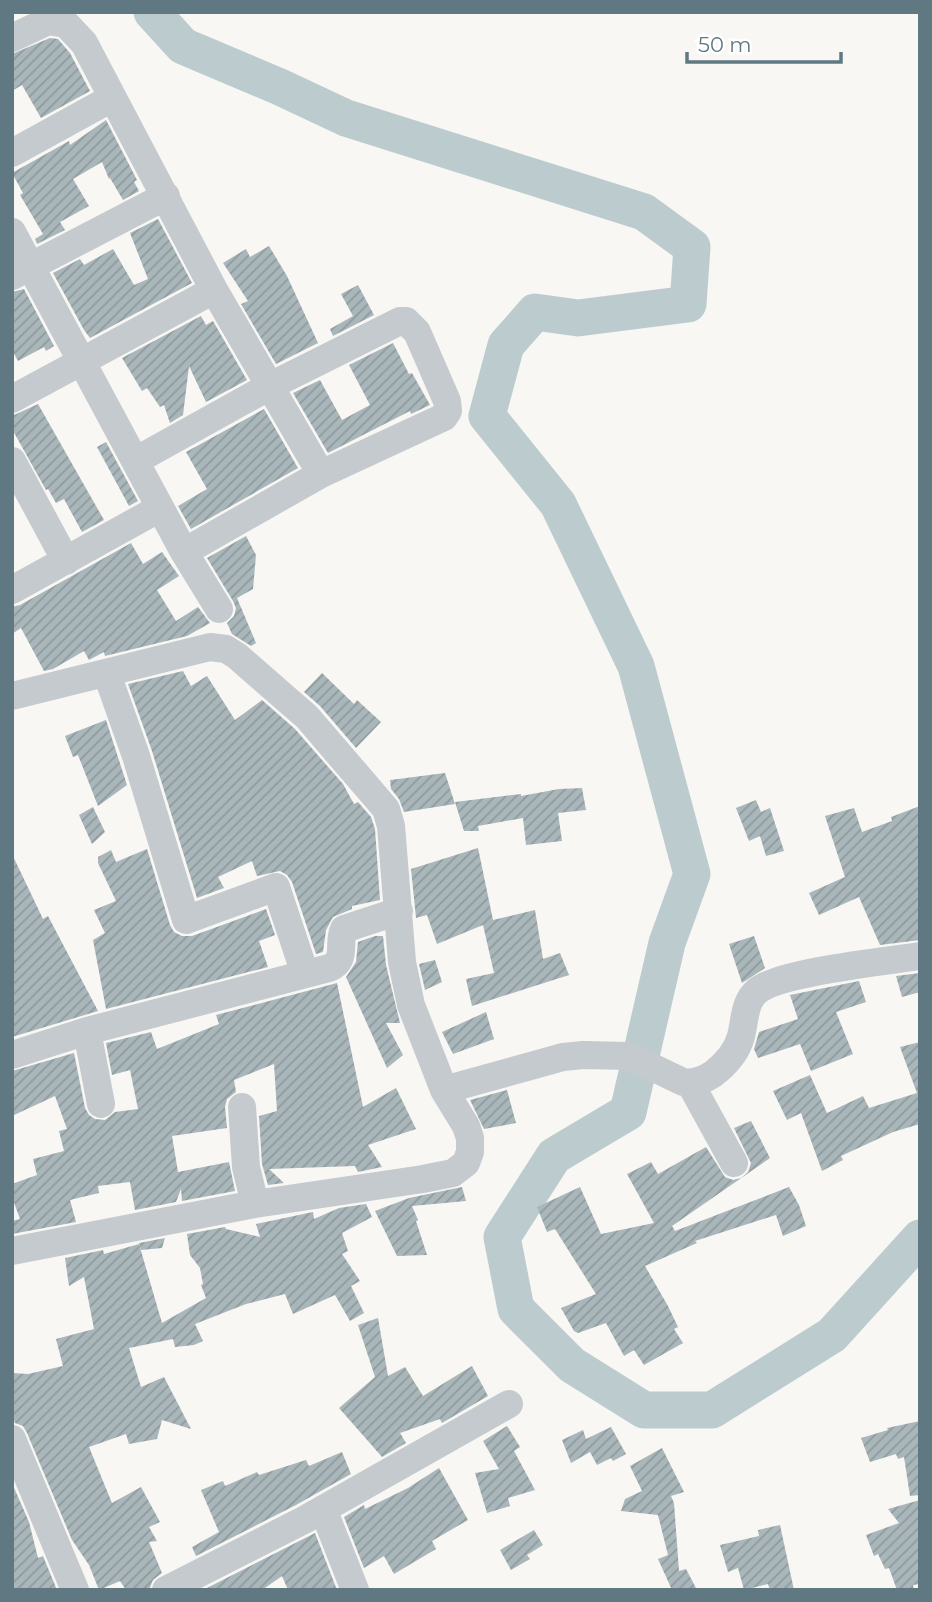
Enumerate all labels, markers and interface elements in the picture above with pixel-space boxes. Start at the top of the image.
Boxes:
scale bar [687,21,841,65]
text: 50 m [698,32,752,57]

